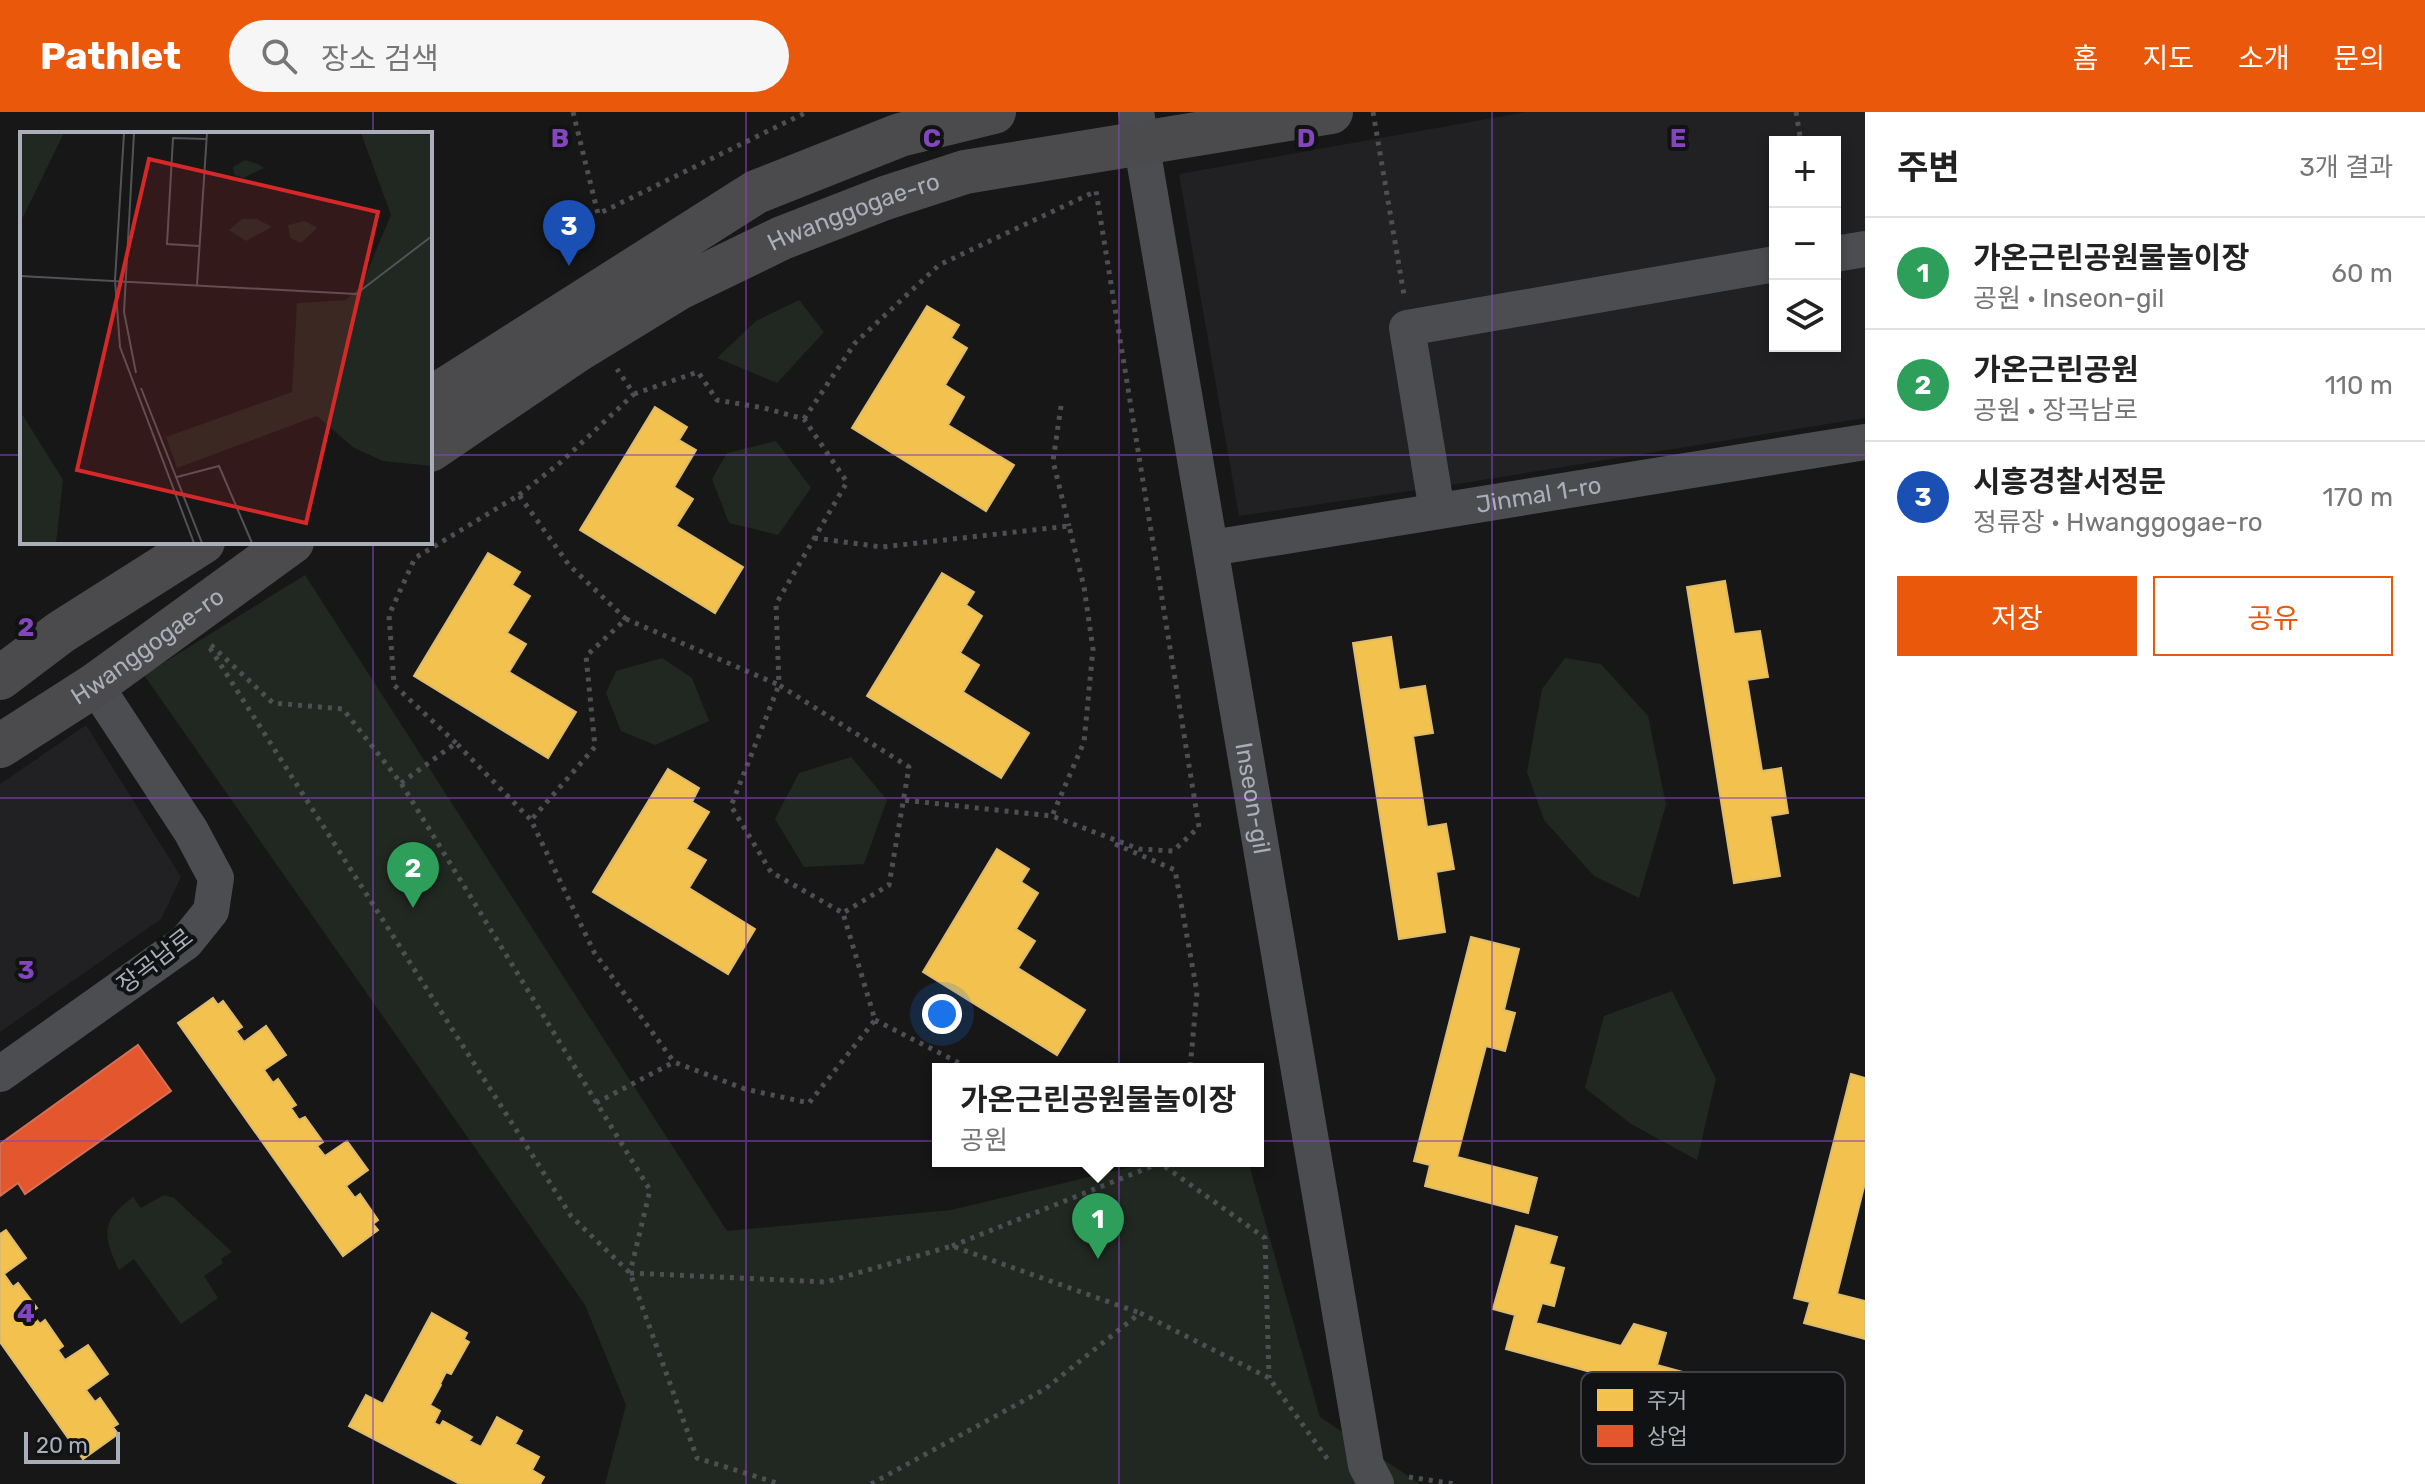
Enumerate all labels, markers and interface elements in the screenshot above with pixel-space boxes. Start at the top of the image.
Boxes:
search box [229,20,789,92]
text: Pathlet [40,33,181,79]
icon: search [257,34,301,78]
text: 장소 검색 [321,41,439,77]
text: 홈 [2073,42,2098,75]
text: 지도 [2142,42,2194,75]
text: 소개 [2238,42,2289,75]
text: 문의 [2333,42,2385,75]
text: B [551,123,569,154]
text: C [923,123,941,154]
text: D [1297,123,1315,154]
text: E [1670,123,1686,154]
inset map [20,132,432,544]
map controls [1769,136,1841,352]
button: + [1769,136,1841,208]
text: 주변 [1897,147,1960,188]
text: 3개 결과 [2299,152,2393,183]
street label: Hwanggogae-ro [763,167,943,257]
pin: 3 [543,200,595,266]
button: − [1769,208,1841,280]
text: 가온근린공원물놀이장 [1973,240,2249,276]
text: 1 [1917,258,1929,289]
text: 60 m [2331,258,2393,289]
button: layers [1769,280,1841,352]
text: 공원 · Inseon-gil [1973,283,2164,314]
text: 가온근린공원 [1973,352,2139,388]
text: 2 [1915,370,1931,401]
text: 110 m [2325,370,2393,401]
text: 공원 · 장곡남로 [1973,395,2138,426]
text: 시흥경찰서정문 [1973,464,2166,500]
street label: Jinmal 1-ro [1474,471,1603,519]
text: 3 [1914,482,1932,513]
text: 170 m [2323,482,2393,513]
text: 정류장 · Hwanggogae-ro [1973,507,2263,538]
button: 저장 [1897,576,2137,656]
button: 공유 [2153,576,2393,656]
street label: Hwanggogae-ro [66,582,229,711]
text: 2 [18,612,34,643]
street label: Inseon-gil [1229,740,1276,856]
pin: 2 [387,842,439,908]
street label: 장곡남로 [112,923,198,999]
text: 3 [17,955,35,986]
your location [922,994,962,1034]
popup [932,1063,1264,1167]
text: 가온근린공원물놀이장 [960,1082,1236,1118]
text: 공원 [960,1125,1008,1156]
pin: 1 [1072,1193,1124,1259]
text: 4 [17,1298,35,1329]
legend [1581,1372,1845,1464]
text: 주거 [1647,1387,1687,1414]
text: 상업 [1647,1423,1687,1450]
scale bar [24,1428,120,1464]
text: 20 m [36,1432,88,1459]

